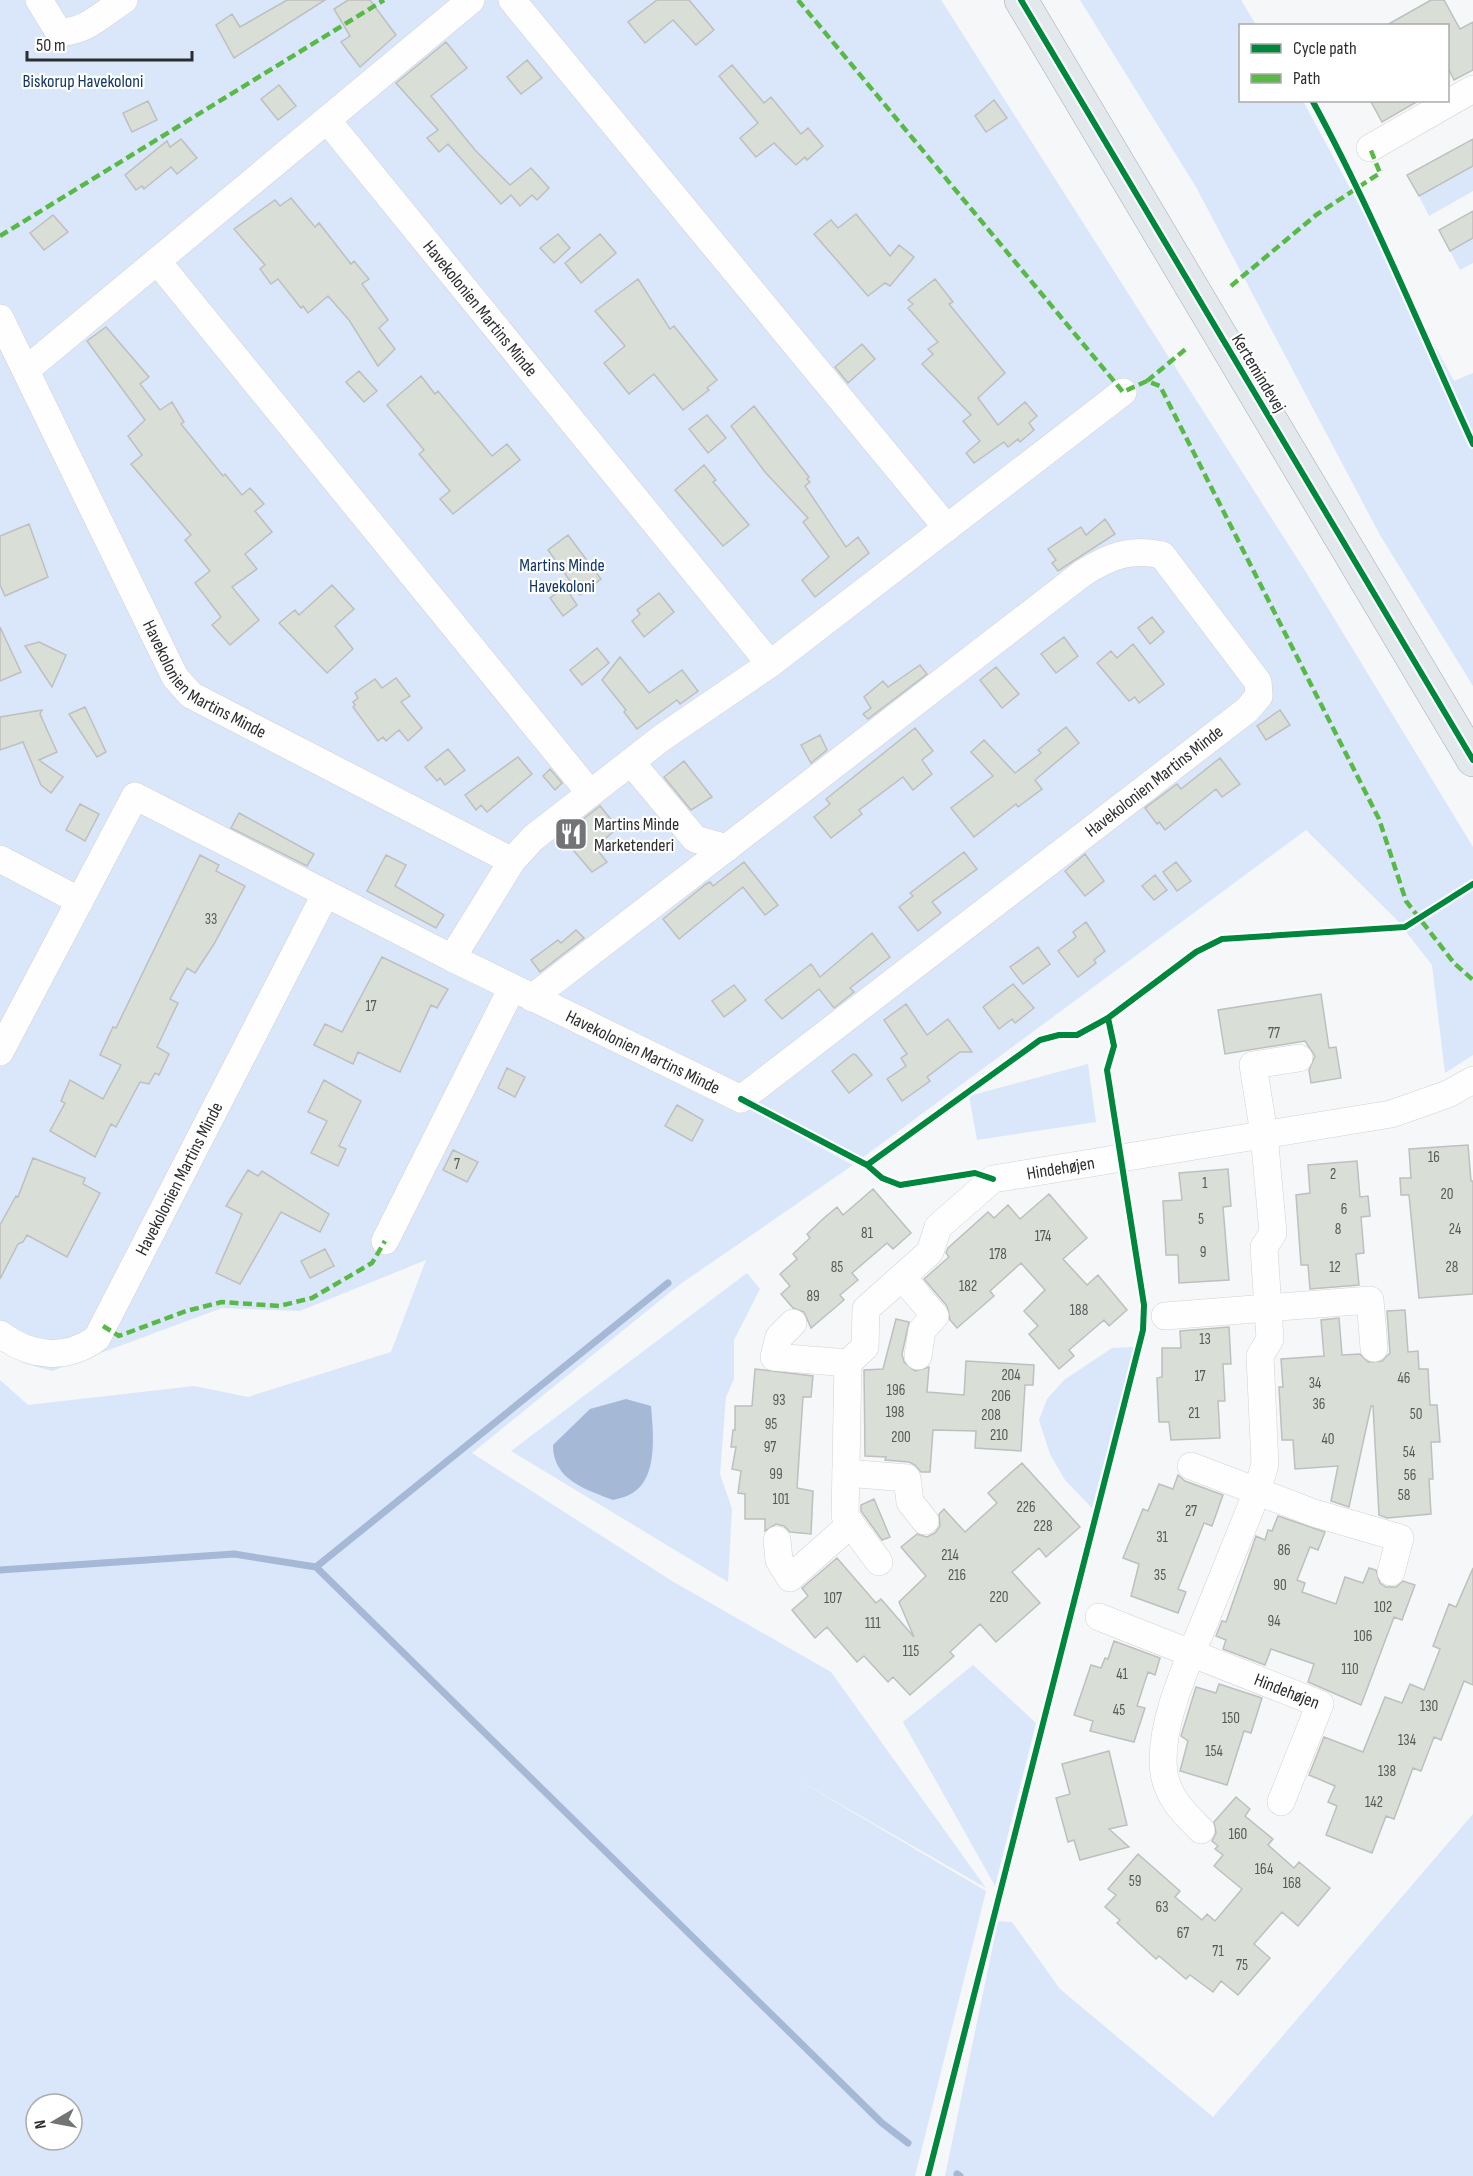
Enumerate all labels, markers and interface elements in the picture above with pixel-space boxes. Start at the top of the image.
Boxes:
scale bar [27,24,192,62]
legend [1239,24,1449,102]
text: 50 m [36,35,66,56]
text: Cycle path [1293,38,1357,59]
text: Path [1293,68,1321,89]
park label: Biskorup Havekoloni [23,71,143,92]
street label: Havekolonien Martins Minde [418,236,542,381]
street label: Kertemindevej [1227,330,1290,416]
park label: Martins Minde Havekoloni [519,555,605,597]
street label: Havekolonien Martins Minde [138,617,270,743]
street label: Havekolonien Martins Minde [1081,721,1227,842]
place label: Martins Minde Marketenderi [594,814,679,856]
restaurant icon: Martins Minde Marketenderi [553,816,589,852]
house number: 33 [205,910,217,929]
house number: 17 [365,997,377,1016]
street label: Havekolonien Martins Minde [562,1006,723,1099]
house number: 77 [1268,1024,1280,1043]
street label: Havekolonien Martins Minde [131,1099,228,1259]
house number: 16 [1428,1148,1440,1167]
street label: Hindehøjen [1025,1153,1096,1184]
house number: 7 [454,1155,460,1174]
house number: 2 [1330,1165,1336,1184]
house number: 1 [1202,1174,1208,1193]
house number: 20 [1441,1185,1453,1204]
house number: 6 [1341,1200,1347,1219]
house number: 5 [1198,1210,1204,1229]
house number: 8 [1335,1220,1341,1239]
house number: 24 [1449,1220,1461,1239]
house number: 81 [861,1224,874,1243]
house number: 174 [1035,1227,1051,1246]
house number: 9 [1200,1243,1206,1262]
house number: 178 [989,1245,1007,1264]
house number: 85 [831,1258,843,1277]
house number: 12 [1329,1258,1341,1277]
house number: 28 [1446,1258,1458,1277]
house number: 182 [959,1277,977,1296]
house number: 89 [806,1287,820,1306]
house number: 188 [1070,1301,1088,1320]
house number: 13 [1199,1330,1211,1349]
house number: 204 [1001,1366,1021,1385]
house number: 17 [1194,1367,1206,1386]
house number: 46 [1398,1369,1410,1388]
house number: 34 [1309,1374,1321,1393]
house number: 196 [887,1381,905,1400]
house number: 206 [991,1387,1011,1406]
house number: 93 [773,1391,785,1410]
house number: 36 [1313,1395,1325,1414]
house number: 198 [886,1403,904,1422]
house number: 21 [1188,1404,1200,1423]
house number: 50 [1410,1405,1422,1424]
house number: 208 [981,1406,1001,1425]
house number: 95 [765,1415,777,1434]
house number: 210 [990,1426,1008,1445]
house number: 200 [891,1428,911,1447]
house number: 40 [1322,1430,1334,1449]
house number: 97 [764,1438,776,1457]
house number: 54 [1403,1443,1415,1462]
house number: 99 [769,1465,783,1484]
house number: 56 [1404,1466,1416,1485]
house number: 58 [1398,1486,1410,1505]
house number: 101 [772,1490,790,1509]
house number: 226 [1017,1498,1035,1517]
house number: 27 [1185,1502,1197,1521]
house number: 228 [1034,1517,1052,1536]
house number: 31 [1156,1528,1169,1547]
house number: 86 [1277,1541,1291,1560]
house number: 214 [941,1546,959,1565]
house number: 216 [948,1566,966,1585]
house number: 35 [1154,1566,1166,1585]
house number: 90 [1273,1576,1287,1595]
house number: 220 [989,1588,1009,1607]
house number: 107 [824,1589,842,1608]
house number: 102 [1374,1598,1392,1617]
house number: 94 [1268,1612,1280,1631]
house number: 111 [865,1614,882,1633]
house number: 106 [1354,1627,1372,1646]
house number: 115 [903,1642,919,1661]
house number: 110 [1341,1660,1359,1679]
house number: 41 [1116,1665,1129,1684]
street label: Hindehøjen [1251,1669,1322,1714]
house number: 130 [1420,1697,1438,1716]
house number: 45 [1113,1701,1125,1720]
house number: 150 [1222,1709,1240,1728]
house number: 134 [1398,1731,1416,1750]
house number: 154 [1205,1742,1223,1761]
house number: 138 [1378,1762,1396,1781]
house number: 142 [1365,1793,1383,1812]
house number: 160 [1229,1825,1247,1844]
house number: 164 [1255,1860,1273,1879]
house number: 59 [1129,1872,1141,1891]
house number: 168 [1283,1874,1301,1893]
house number: 63 [1156,1898,1168,1917]
house number: 67 [1177,1924,1189,1943]
house number: 71 [1212,1942,1224,1961]
house number: 75 [1236,1956,1248,1975]
north arrow [24,2092,84,2152]
text: N [31,2118,51,2130]

